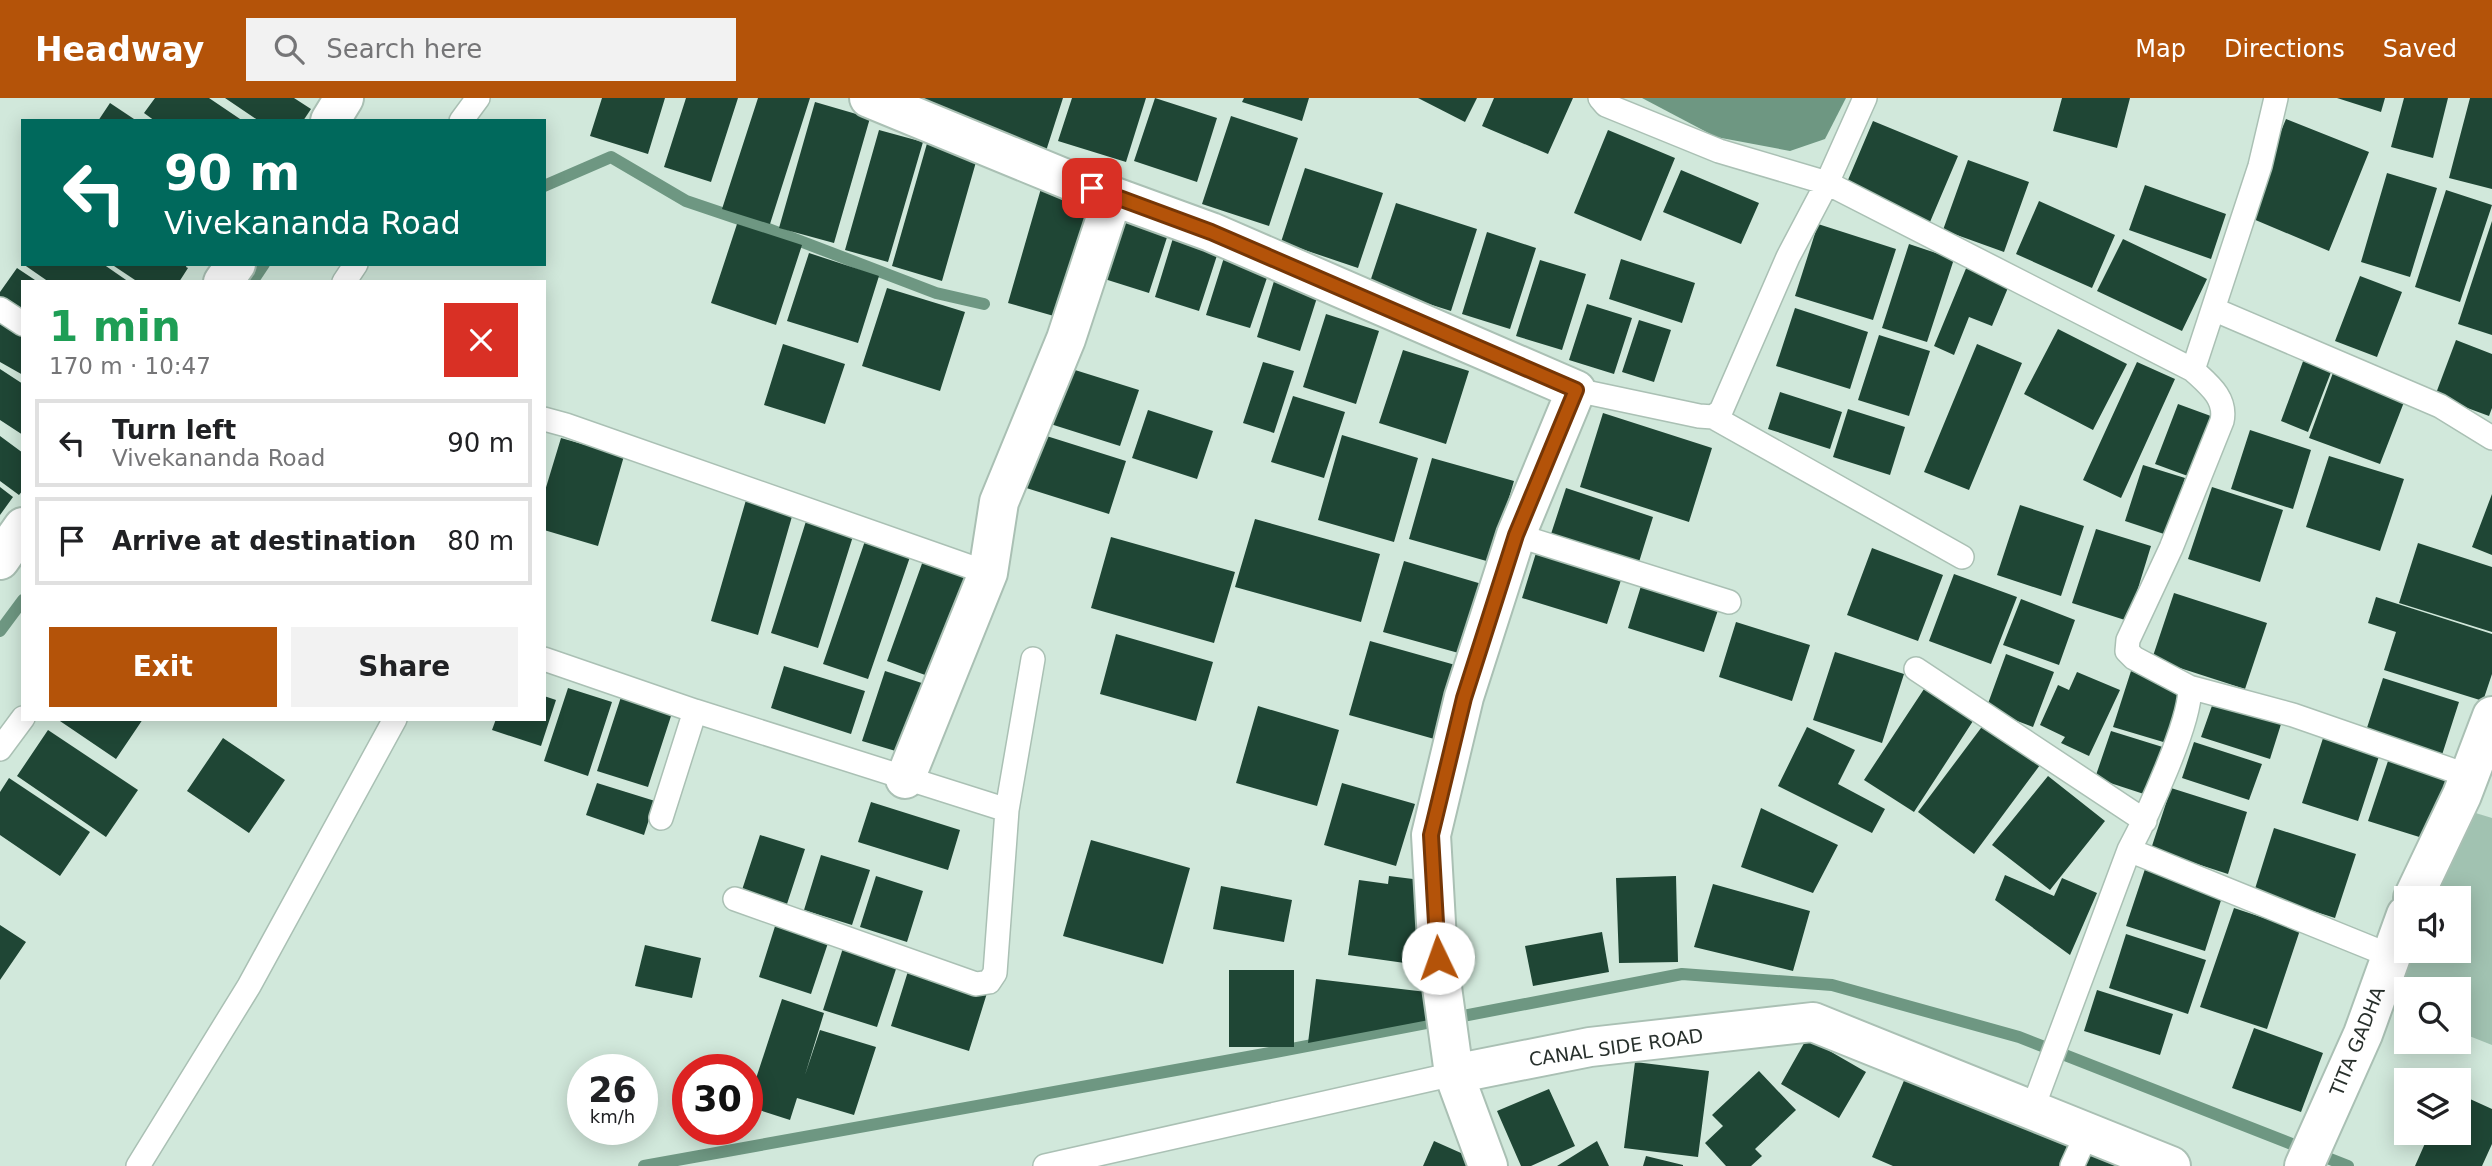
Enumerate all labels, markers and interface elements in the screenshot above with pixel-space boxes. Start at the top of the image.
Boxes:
search box [246,18,736,81]
text: Headway [35,30,204,69]
icon: search [270,30,308,68]
text: Search here [326,34,482,64]
text: Map [2135,35,2186,63]
text: Directions [2224,35,2345,63]
text: Saved [2383,35,2457,63]
text: 90 m [164,145,300,202]
icon: left [49,147,140,238]
pin [1062,158,1122,218]
icon: arrive [1073,169,1111,207]
text: Vivekananda Road [164,204,461,242]
text: 1 min [49,302,181,351]
button: close [444,303,518,377]
text: 170 m · 10:47 [49,353,211,379]
text: Turn left [112,415,236,445]
icon: left [53,424,91,462]
text: 90 m [447,428,514,458]
text: Vivekananda Road [112,445,325,471]
icon: arrive [53,522,91,560]
text: Arrive at destination [112,526,416,556]
text: 80 m [447,526,514,556]
button: Exit [49,627,277,707]
button: Share [291,627,518,707]
map controls [2394,886,2471,1145]
button: sound [2394,886,2471,963]
position arrow [1401,921,1475,995]
button: search [2394,977,2471,1054]
street label: TITA GADHA [2325,983,2389,1100]
street label: CANAL SIDE ROAD [1527,1024,1705,1070]
speed limit sign: 30 [672,1054,763,1145]
button: layers [2394,1068,2471,1145]
text: 26 [588,1070,637,1110]
text: km/h [590,1106,635,1127]

